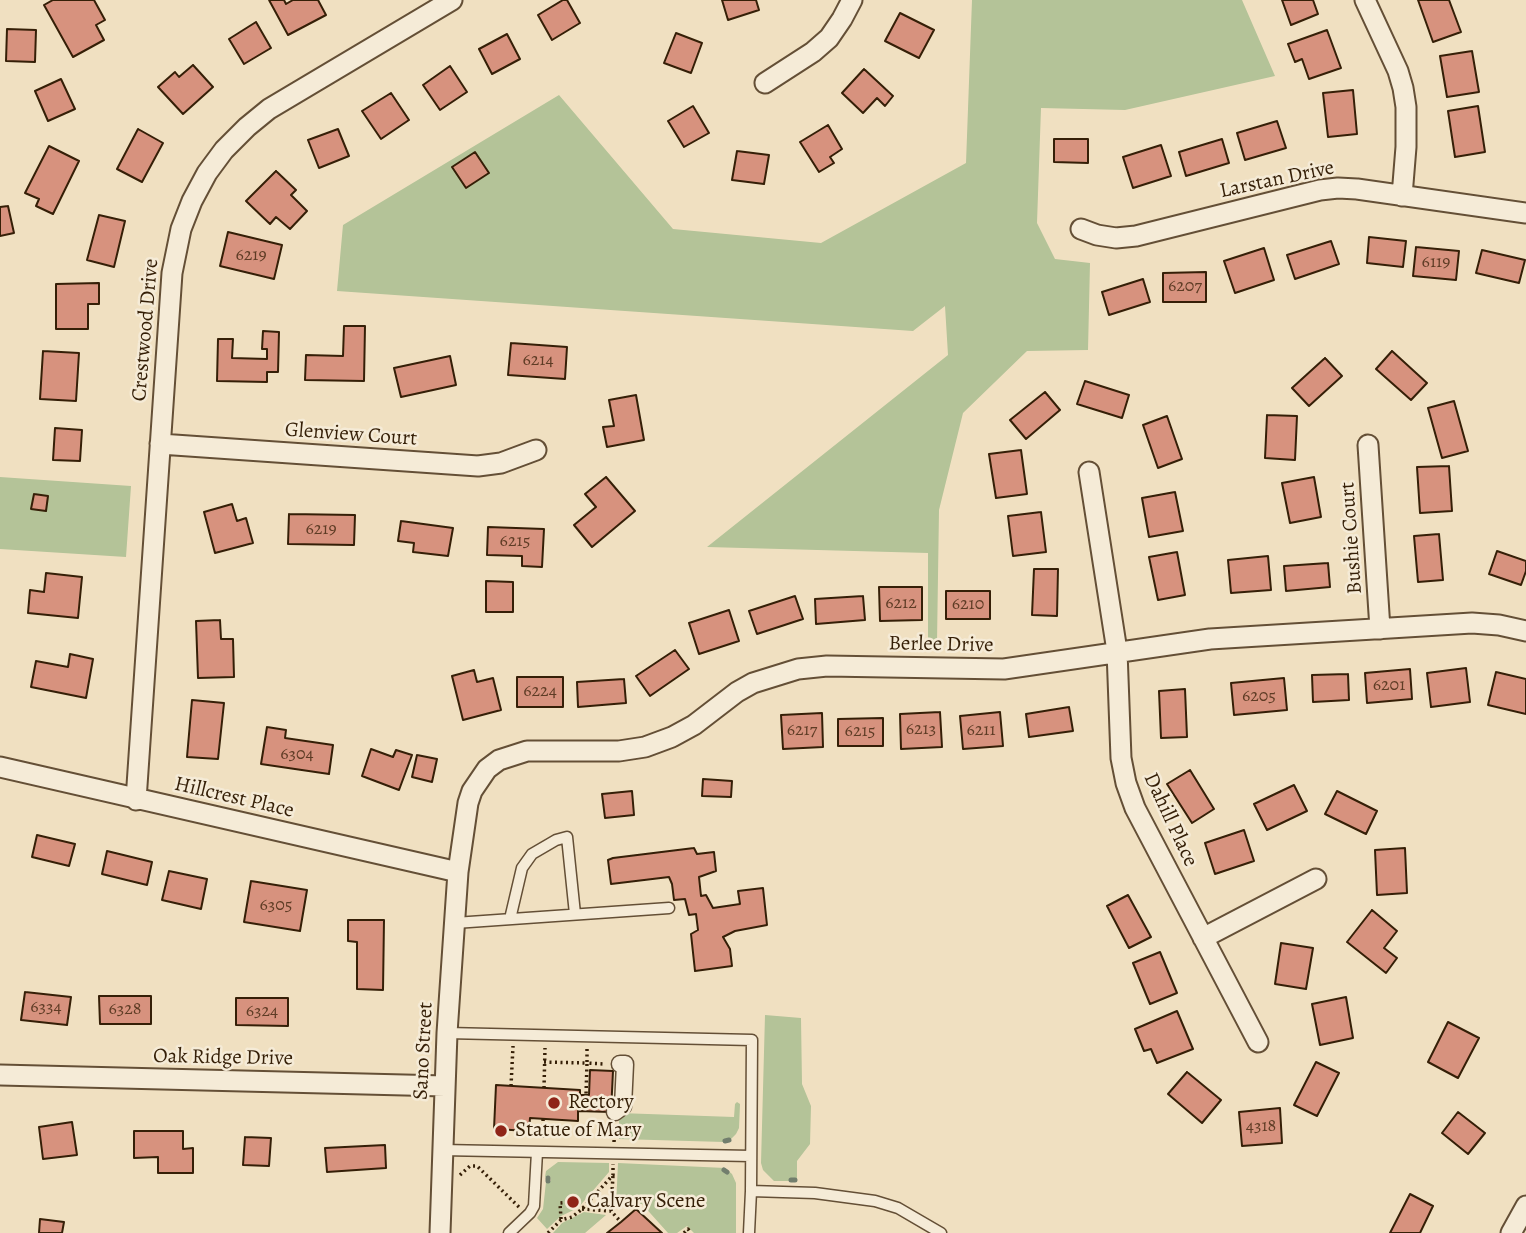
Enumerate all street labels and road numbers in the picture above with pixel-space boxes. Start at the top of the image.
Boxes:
street label: Larstan Drive [1217,156,1337,204]
street label: Crestwood Drive [127,258,165,402]
street label: Glenview Court [284,418,418,452]
street label: Bushie Court [1336,481,1368,595]
street label: Berlee Drive [888,631,994,659]
street label: Dahill Place [1137,769,1203,871]
street label: Hillcrest Place [172,772,296,824]
street label: Sano Street [409,1001,439,1101]
street label: Oak Ridge Drive [153,1044,293,1072]

